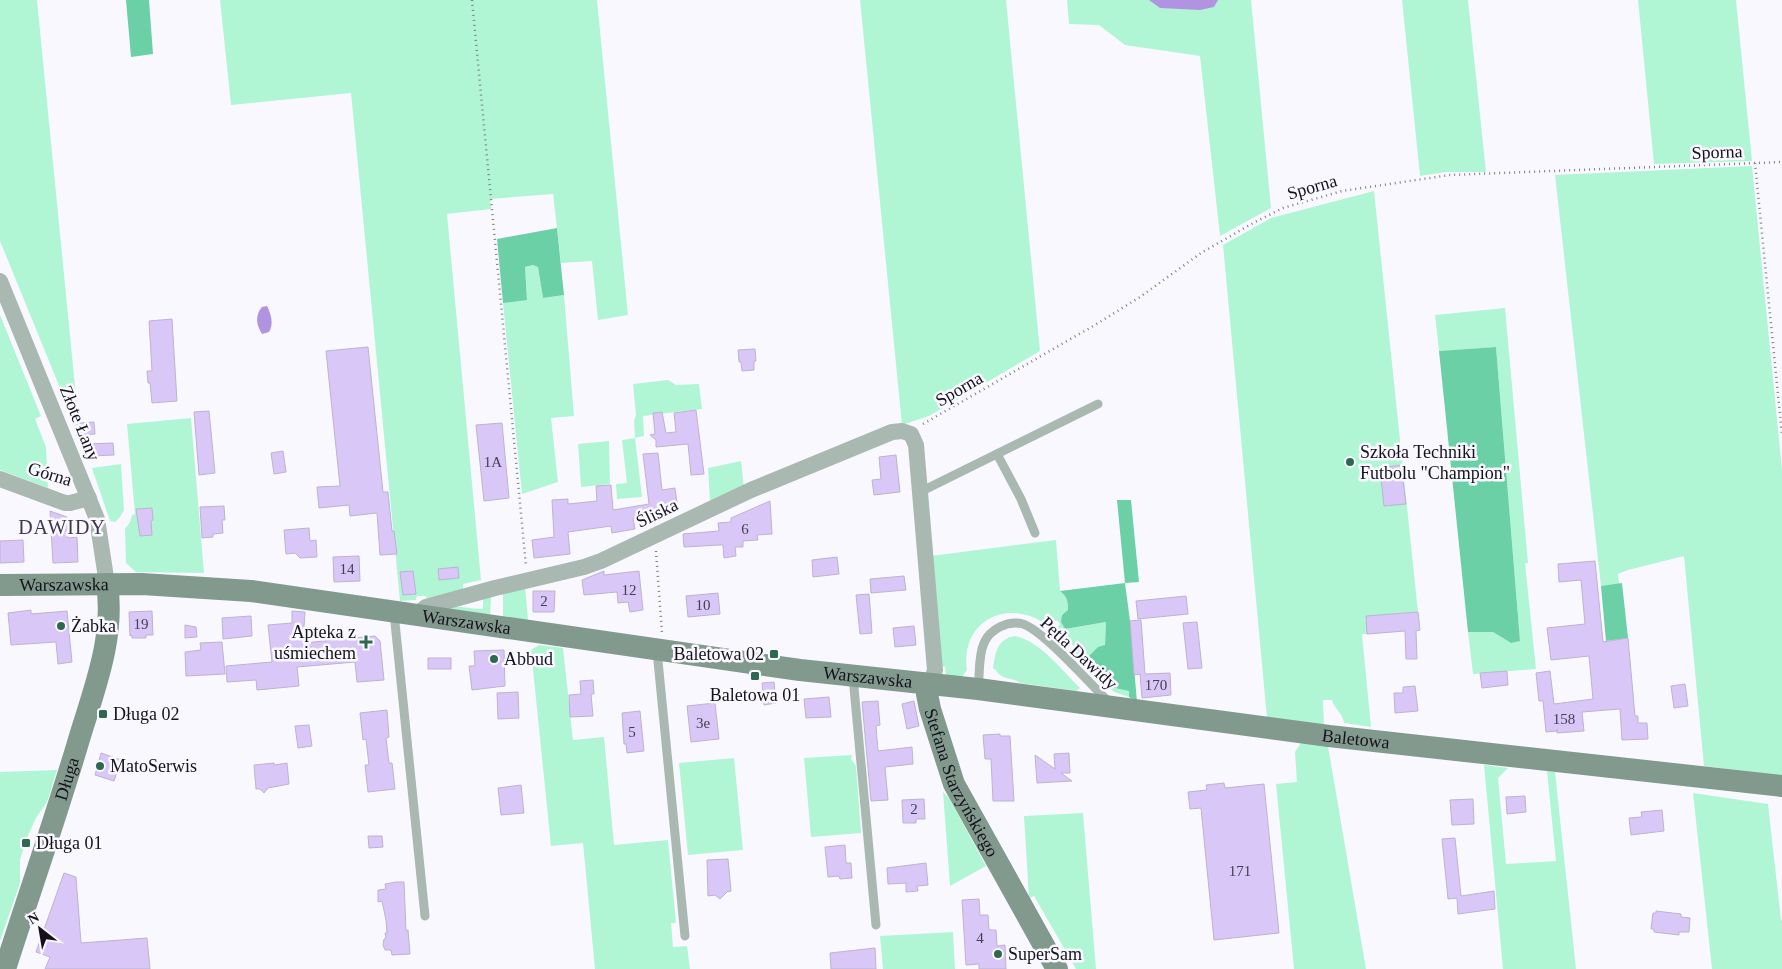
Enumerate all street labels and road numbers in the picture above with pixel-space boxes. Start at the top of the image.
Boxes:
street label: Sporna [1691,141,1743,163]
street label: Sporna [1285,170,1339,204]
street label: Sporna [932,368,986,410]
street label: Złote Łany [56,382,104,464]
street label: Górna [26,458,74,490]
street label: Śliska [632,493,681,532]
street label: Warszawska [19,574,109,595]
street label: Warszawska [421,606,512,638]
street label: Pętla Dawidy [1037,612,1121,694]
street label: Warszawska [822,663,913,692]
street label: Stefana Starzyńskiego [920,706,1003,860]
street label: Baletowa [1321,725,1391,753]
street label: Długa [51,755,83,803]

